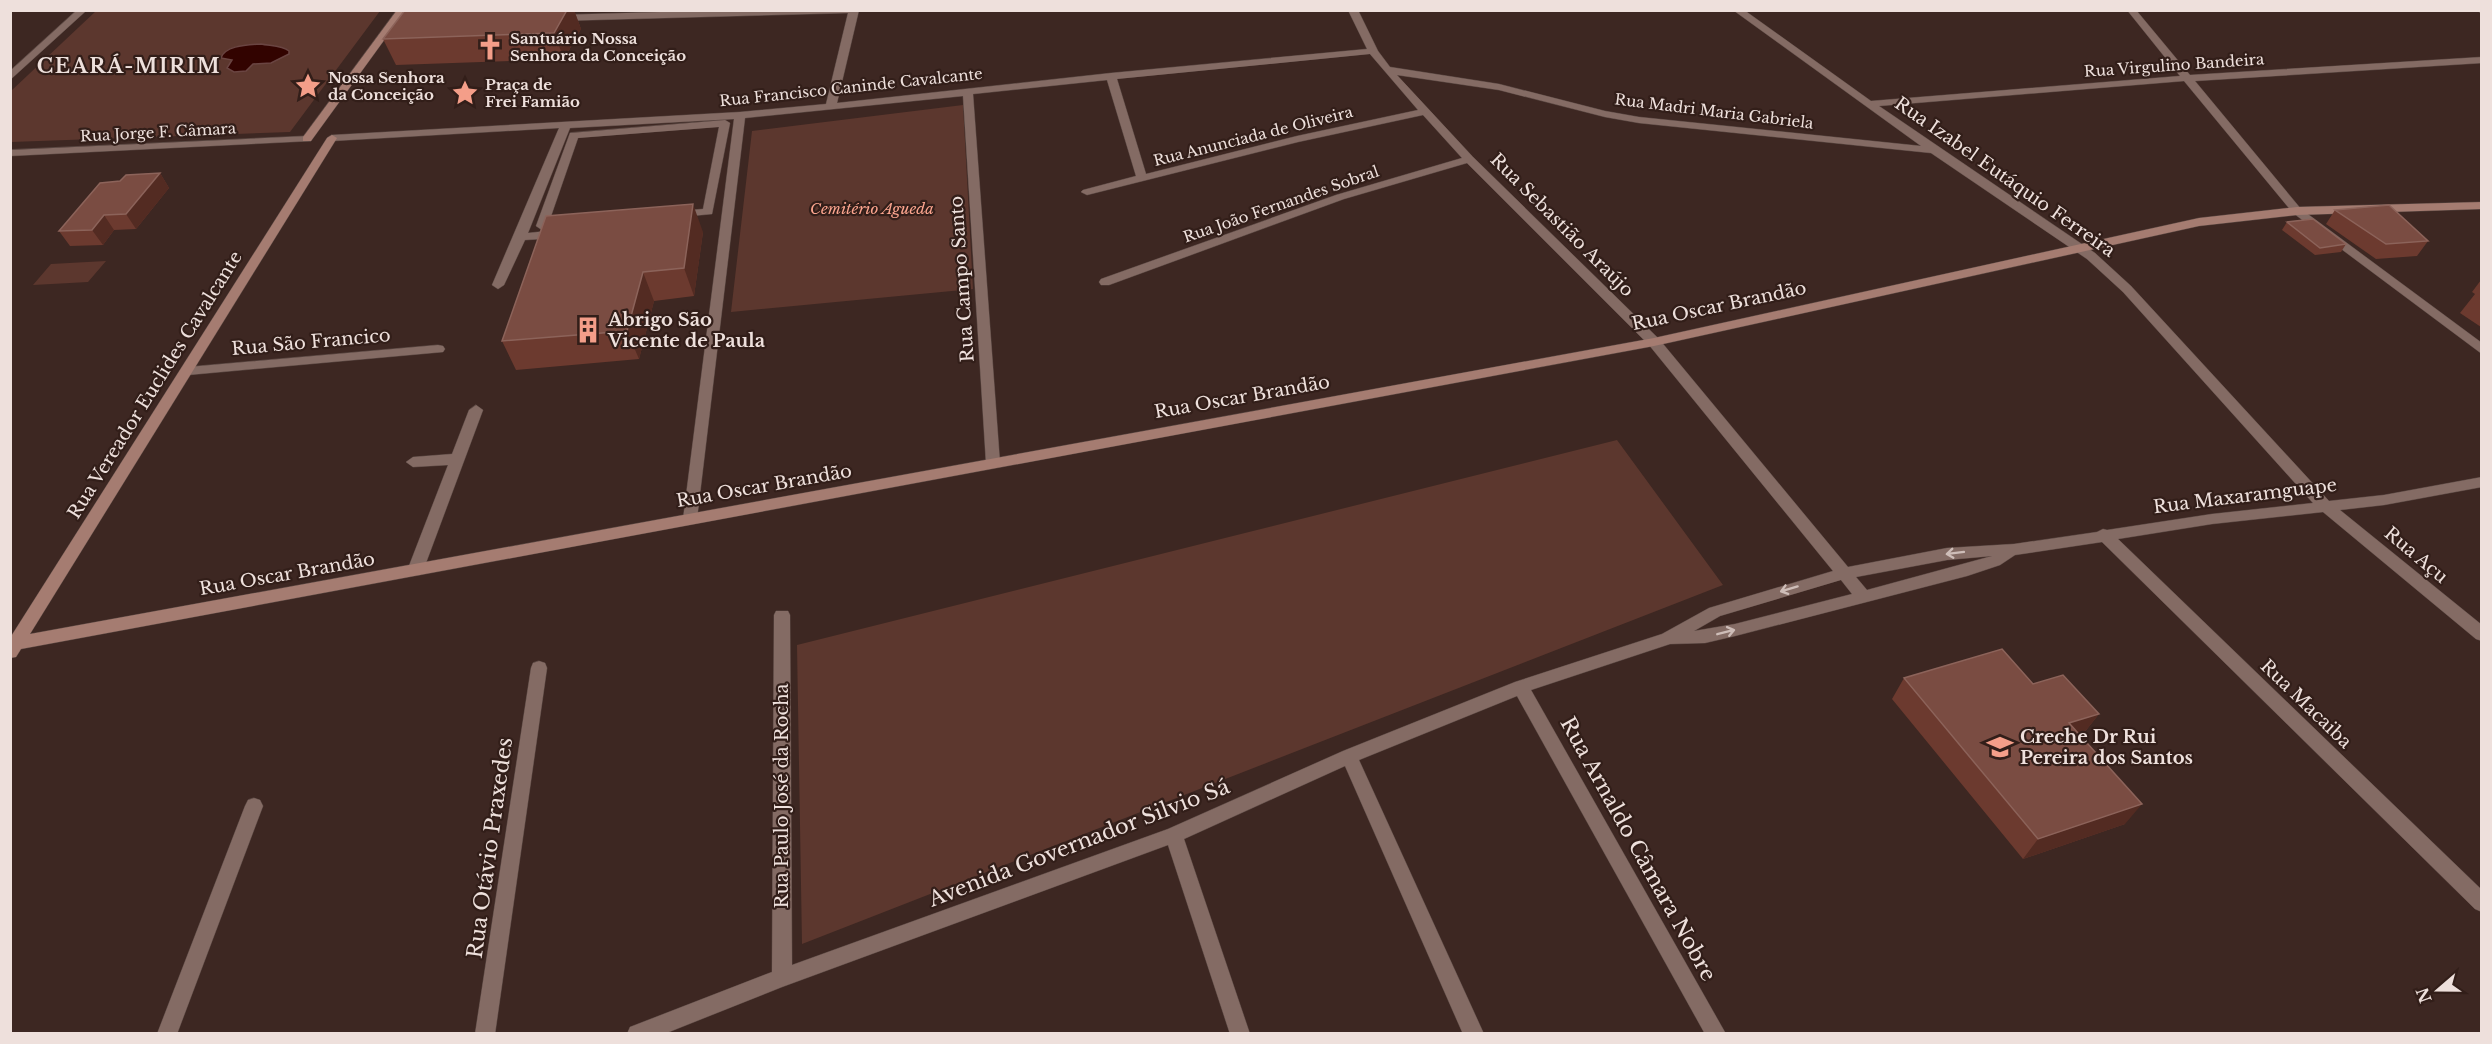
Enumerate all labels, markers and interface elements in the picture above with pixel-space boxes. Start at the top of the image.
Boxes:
place label: Santuário Nossa Senhora da Conceição [510,29,686,65]
church icon: Santuário Nossa Senhora da Conceição [475,32,505,62]
street label: Rua Virgulino Bandeira [2083,49,2265,81]
district label: CEARÁ-MIRIM [37,53,221,78]
street label: Rua Francisco Caninde Cavalcante [718,64,984,110]
place label: Nossa Senhora da Conceição [328,68,445,104]
place icon: Nossa Senhora da Conceição [293,71,323,101]
place label: Praça de Frei Famião [485,75,580,111]
place icon: Praça de Frei Famião [450,78,480,108]
street label: Rua Madri Maria Gabriela [1613,89,1815,133]
street label: Rua Izabel Eutáquio Ferreira [1890,92,2120,262]
street label: Rua Anunciada de Oliveira [1151,102,1355,170]
street label: Rua Jorge F. Câmara [80,118,237,146]
street label: Rua Sebastião Araújo [1486,149,1638,301]
street label: Rua João Fernandes Sobral [1181,161,1381,246]
street label: Rua Campo Santo [945,195,979,363]
park label: Cemitério Agueda [810,199,934,218]
street label: Rua Vereador Euclides Cavalcante [63,247,247,523]
street label: Rua Oscar Brandão [1630,277,1808,335]
place label: Abrigo São Vicente de Paula [607,309,766,352]
building icon: Abrigo São Vicente de Paula [573,315,603,345]
street label: Rua São Francico [230,324,392,360]
street label: Rua Oscar Brandão [1153,371,1331,423]
street label: Rua Oscar Brandão [675,460,853,512]
street label: Rua Maxaramguape [2152,474,2338,518]
street label: Rua Açu [2380,522,2452,588]
street label: Rua Oscar Brandão [198,548,376,600]
one-way arrow [1946,548,1966,559]
one-way arrow [1780,584,1799,595]
one-way arrow [1716,626,1735,638]
street label: Rua Macaiba [2256,655,2356,753]
street label: Rua Paulo José da Rocha [771,683,793,909]
street label: Rua Arnaldo Câmara Nobre [1554,712,1722,986]
place label: Creche Dr Rui Pereira dos Santos [2020,726,2193,769]
school or university icon: Creche Dr Rui Pereira dos Santos [1985,732,2015,762]
street label: Rua Otávio Praxedes [462,736,518,960]
street label: Avenida Governador Silvio Sá [924,773,1234,913]
north arrow [2408,960,2468,1020]
text: N [2412,985,2436,1006]

